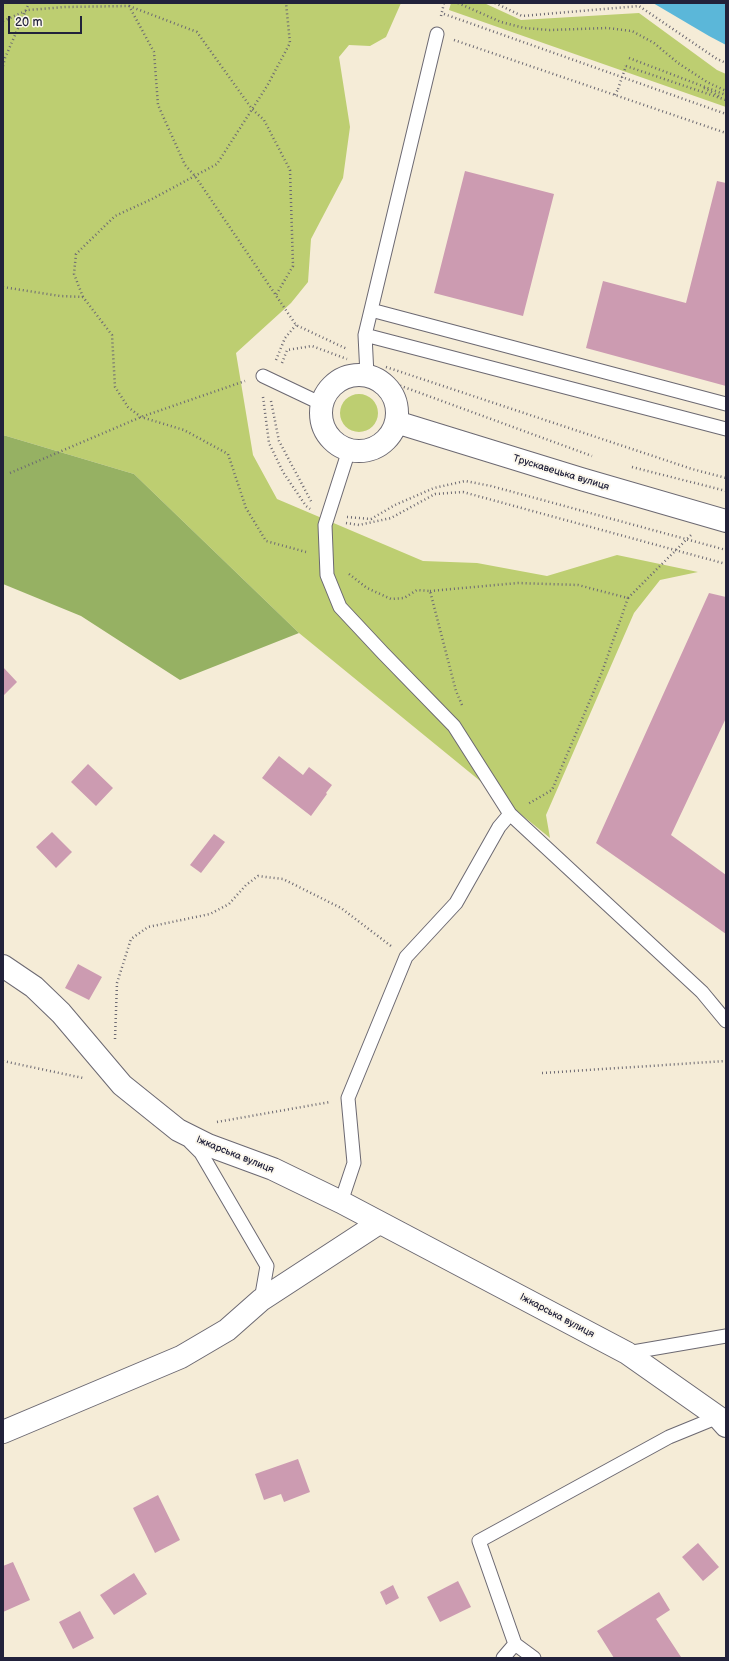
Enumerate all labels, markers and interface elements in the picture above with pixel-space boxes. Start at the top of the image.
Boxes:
scale bar [10,8,84,34]
text: 20 m [15,15,42,30]
street label: Трускавецька вулиця [511,453,611,493]
street label: Іжкарська вулиця [194,1134,276,1176]
street label: Іжкарська вулиця [518,1291,596,1341]

